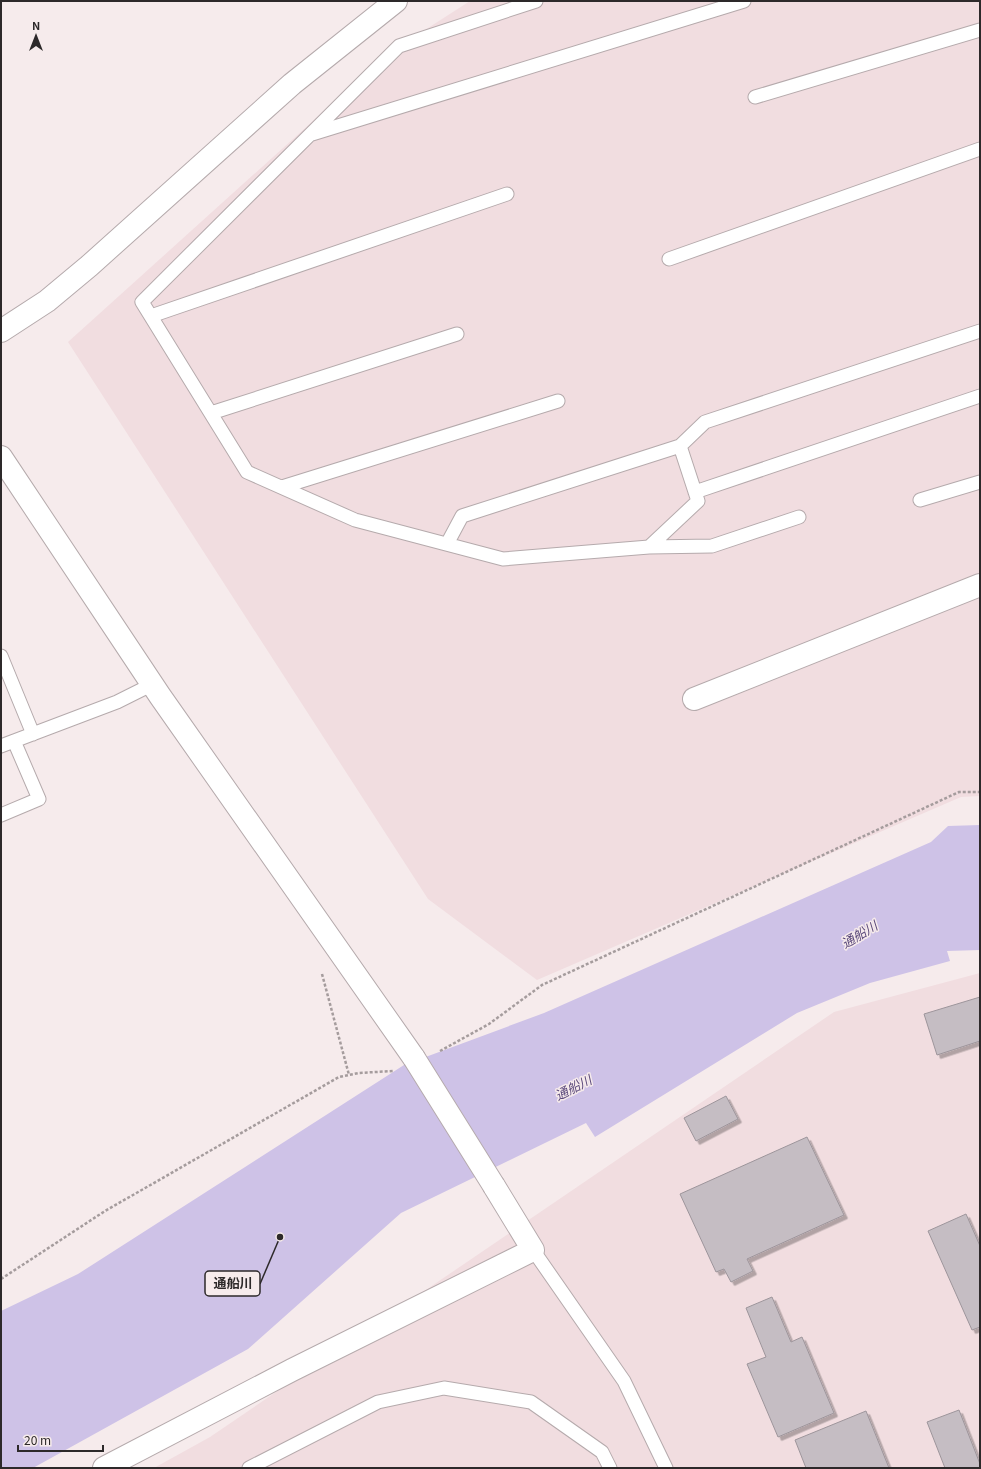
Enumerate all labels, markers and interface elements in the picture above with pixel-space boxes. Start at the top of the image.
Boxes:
north arrow [16,16,56,56]
text: N [32,17,40,33]
water label: 通船川 [837,915,882,952]
water label: 通船川 [551,1069,596,1104]
callout: 通船川 [205,1271,260,1296]
text: 通船川 [213,1273,253,1292]
scale bar [18,1427,103,1453]
text: 20 m [24,1431,51,1448]

